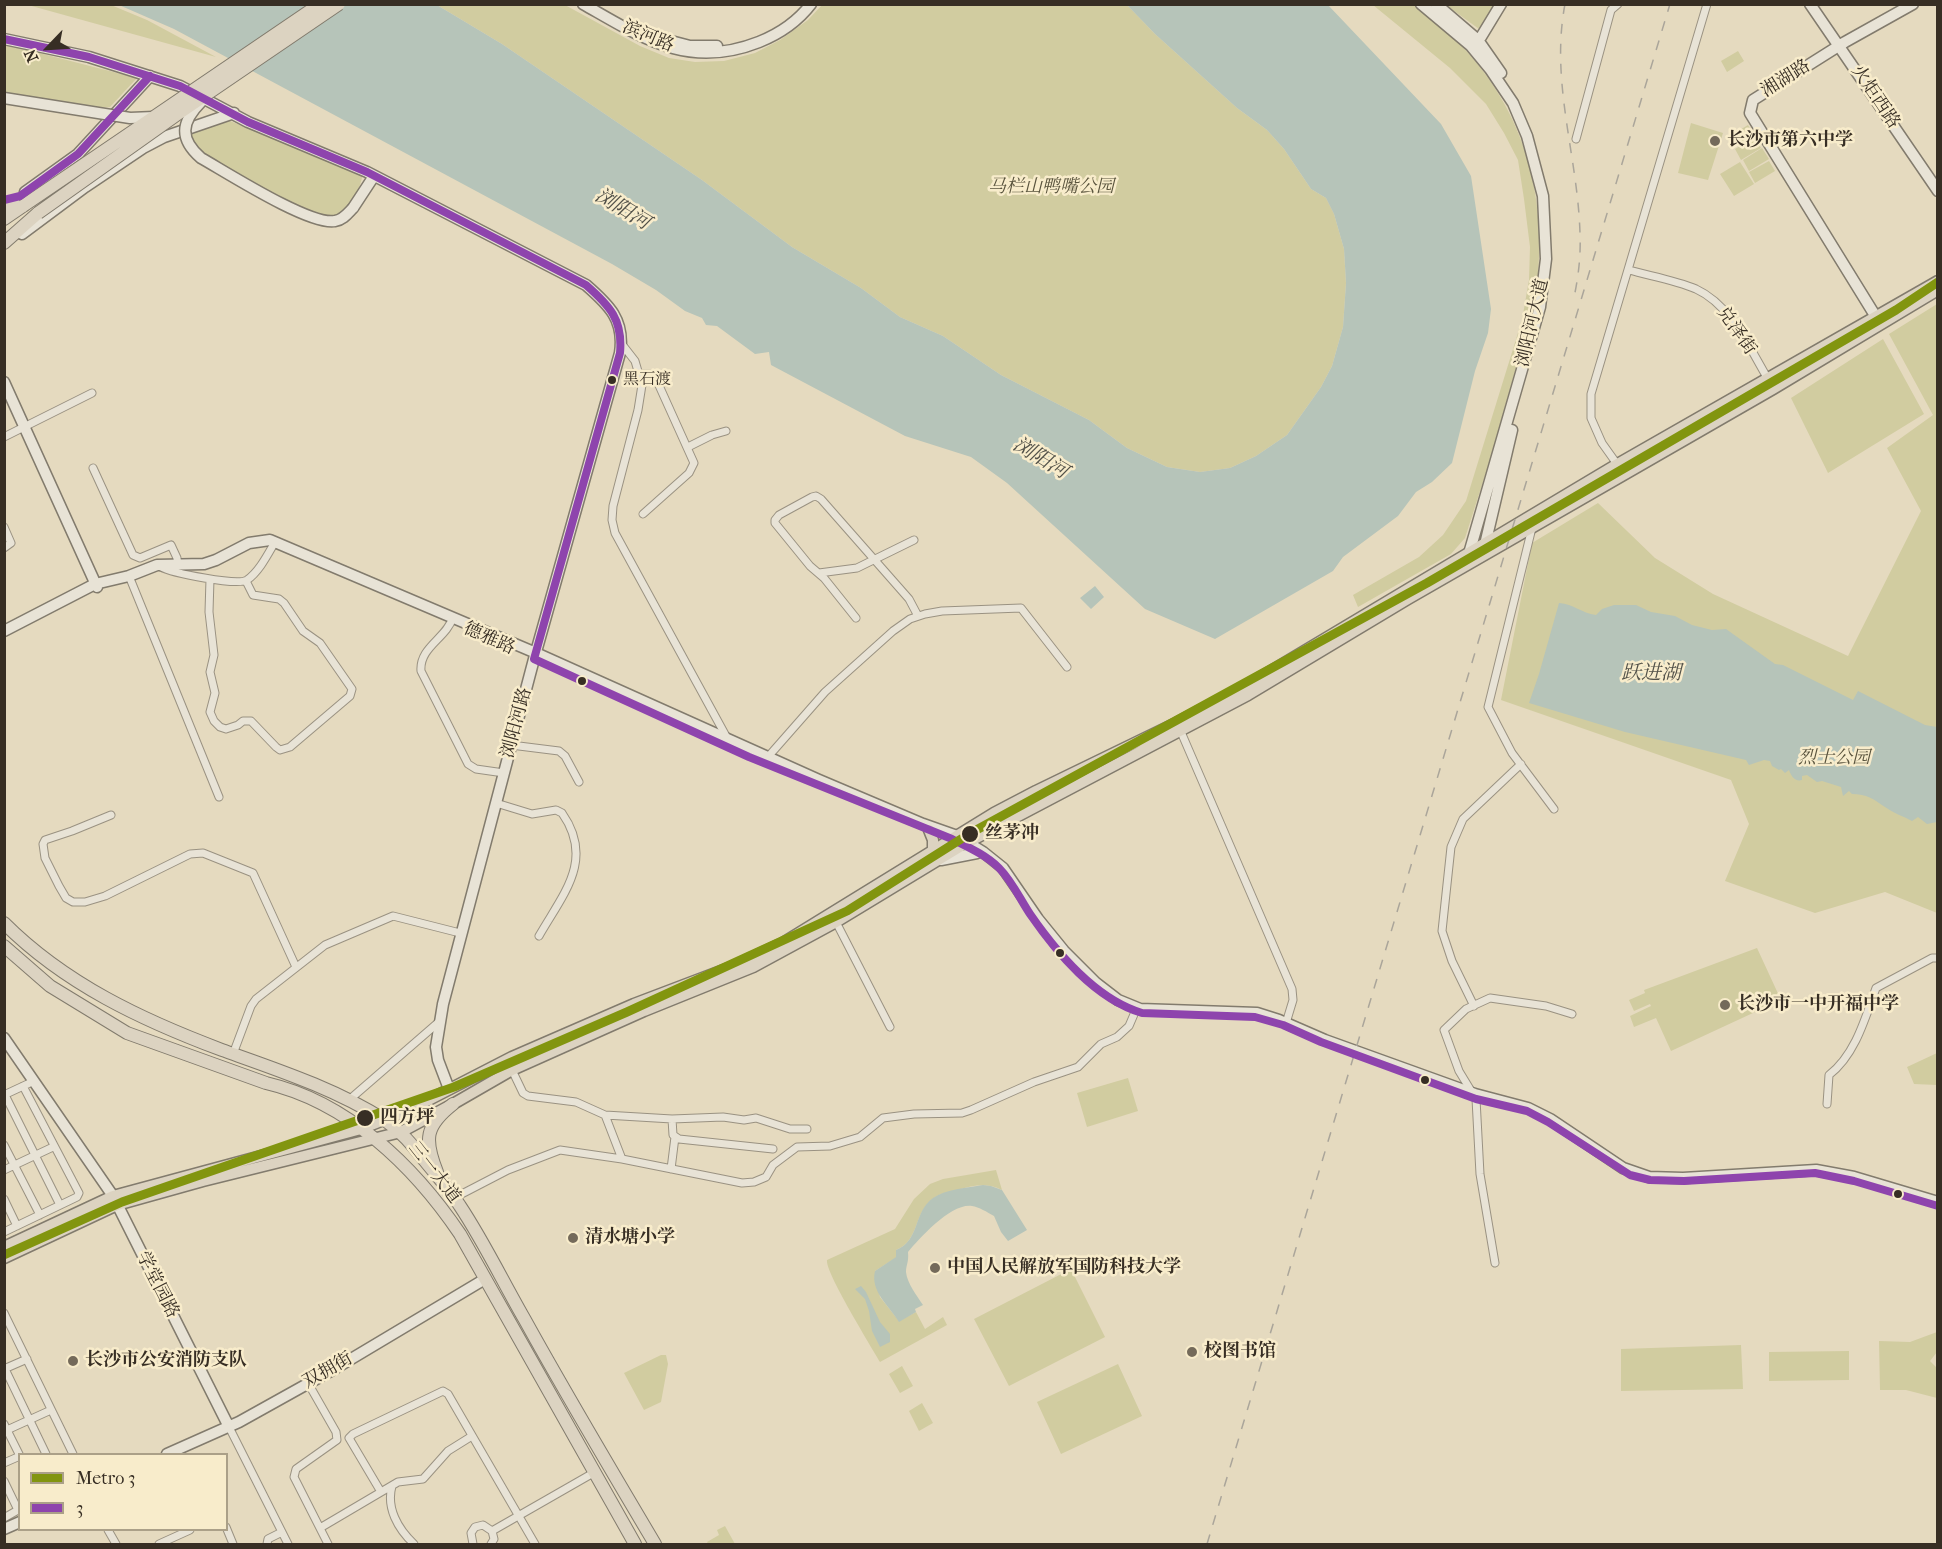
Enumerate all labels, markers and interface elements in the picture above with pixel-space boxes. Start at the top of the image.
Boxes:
street label: 滨河路 [619,17,677,57]
north arrow [18,18,78,78]
text: N [20,46,42,65]
street label: 湘湖路 [1757,56,1815,102]
street label: 火炬西路 [1846,61,1904,133]
place label: 长沙市第六中学 [1727,130,1853,152]
marker: 长沙市第六中学 [1708,134,1722,148]
park label: 马栏山鸭嘴公园 [988,177,1114,199]
water label: 浏阳河 [590,184,654,236]
street label: 浏阳河大道 [1512,277,1554,369]
street label: 兑泽街 [1712,303,1760,359]
place label: 黑石渡 [623,370,671,390]
marker: 黑石渡 [606,374,618,386]
water label: 浏阳河 [1008,433,1072,485]
street label: 德雅路 [460,618,518,660]
water label: 跃进湖 [1621,662,1681,686]
unlabelled marker [576,675,588,687]
street label: 浏阳河路 [497,685,537,761]
park label: 烈士公园 [1798,748,1870,770]
place label: 丝茅冲 [985,823,1039,845]
marker: 丝茅冲 [960,824,980,844]
unlabelled marker [1054,947,1066,959]
place label: 长沙市一中开福中学 [1737,994,1899,1016]
marker: 长沙市一中开福中学 [1718,998,1732,1012]
unlabelled marker [1419,1074,1431,1086]
place label: 四方坪 [380,1107,434,1129]
marker: 四方坪 [355,1108,375,1128]
street label: 三一大道 [403,1138,465,1208]
unlabelled marker [1892,1188,1904,1200]
place label: 清水塘小学 [585,1227,675,1249]
marker: 清水塘小学 [566,1231,580,1245]
street label: 学堂园路 [131,1248,183,1322]
place label: 中国人民解放军国防科技大学 [947,1257,1181,1279]
marker: 中国人民解放军国防科技大学 [928,1261,942,1275]
place label: 校图书馆 [1204,1341,1276,1363]
marker: 校图书馆 [1185,1345,1199,1359]
street label: 双拥街 [299,1348,357,1394]
place label: 长沙市公安消防支队 [85,1350,247,1372]
marker: 长沙市公安消防支队 [66,1354,80,1368]
legend [18,1453,228,1531]
text: Metro 3 [76,1468,136,1489]
text: 3 [76,1498,83,1519]

